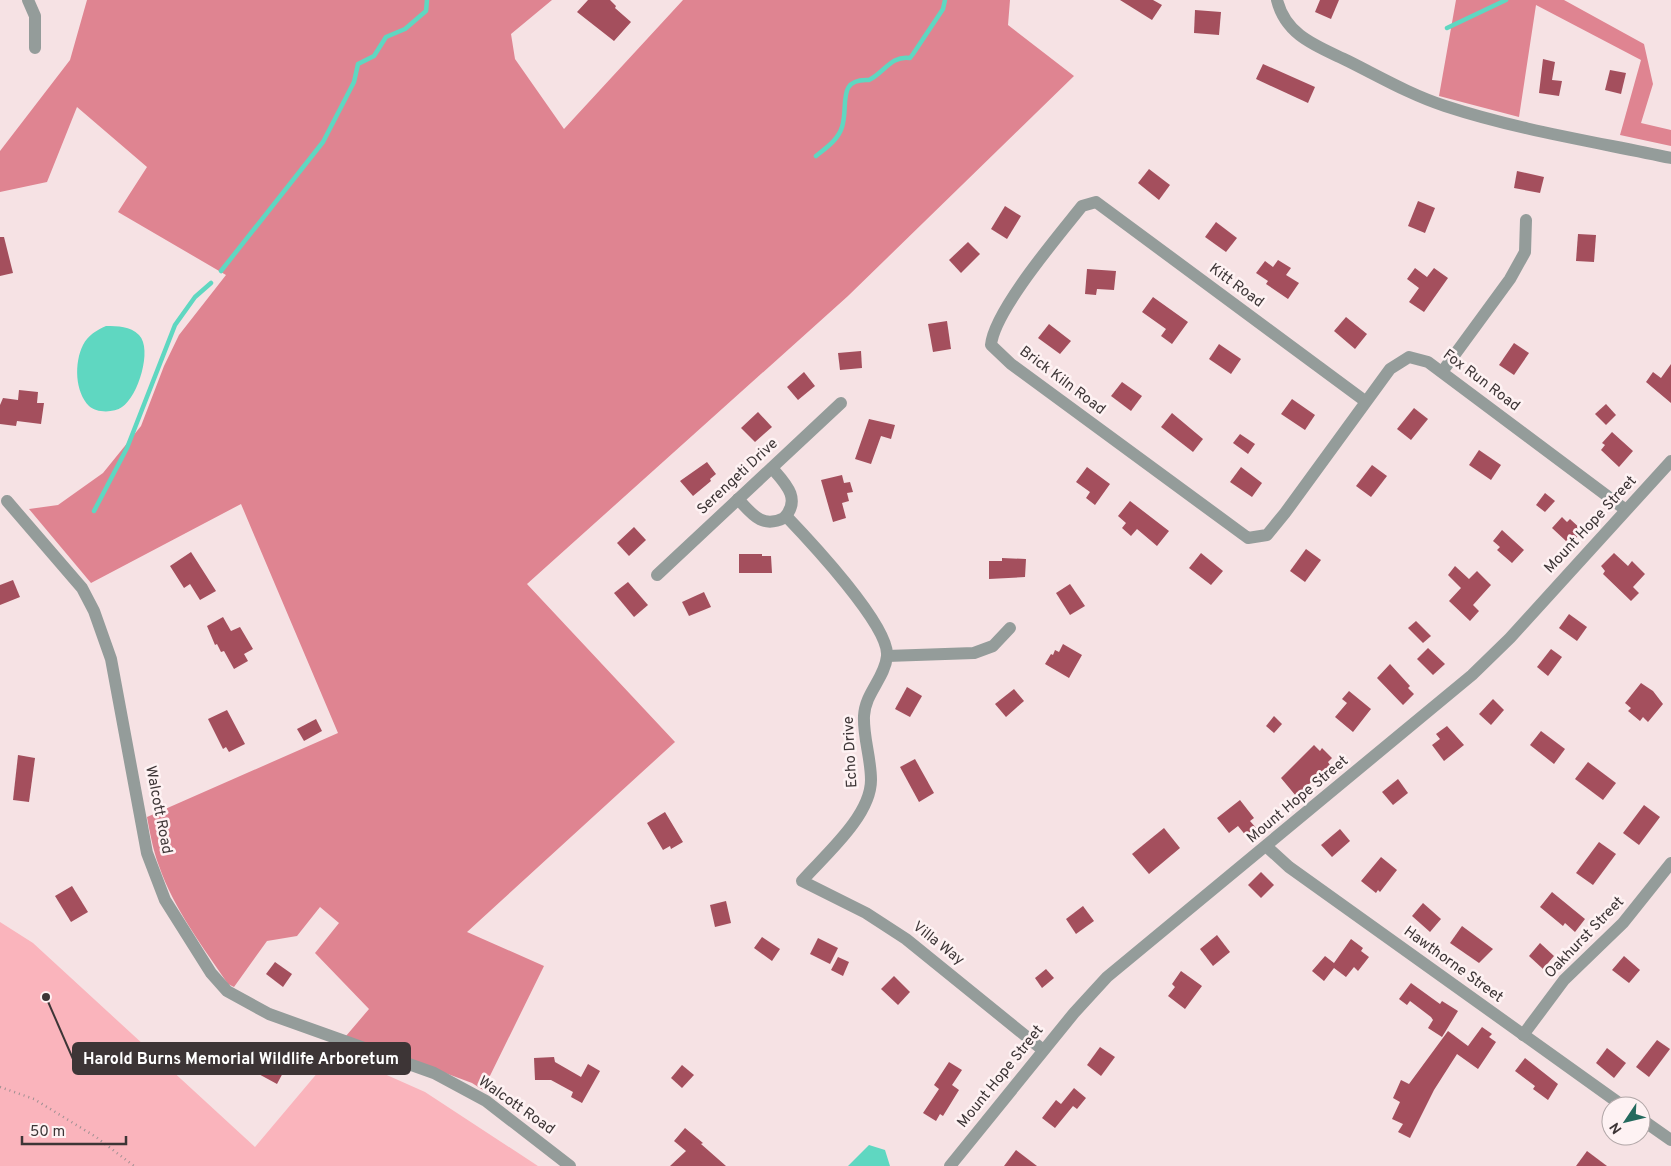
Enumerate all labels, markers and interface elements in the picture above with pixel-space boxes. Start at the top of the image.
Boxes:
street label: Kitt Road [1205,260,1267,312]
street label: Brick Kiln Road [1015,342,1109,420]
street label: Fox Run Road [1439,346,1523,416]
street label: Serengeti Drive [694,435,782,519]
street label: Mount Hope Street [1541,472,1641,578]
street label: Echo Drive [840,716,862,788]
street label: Mount Hope Street [1243,752,1353,848]
street label: Walcott Road [140,764,176,856]
street label: Oakhurst Street [1541,893,1629,983]
street label: Villa Way [908,918,968,970]
street label: Hawthorne Street [1400,923,1506,1007]
street label: Mount Hope Street [954,1022,1048,1132]
callout: Harold Burns Memorial Wildlife Arboretum [73,1043,410,1074]
text: Harold Burns Memorial Wildlife Arboretum [83,1050,399,1070]
street label: Walcott Road [474,1073,558,1139]
north arrow [1601,1096,1651,1146]
scale bar [22,1114,126,1146]
text: N [1607,1119,1626,1137]
text: 50 m [30,1123,65,1142]

